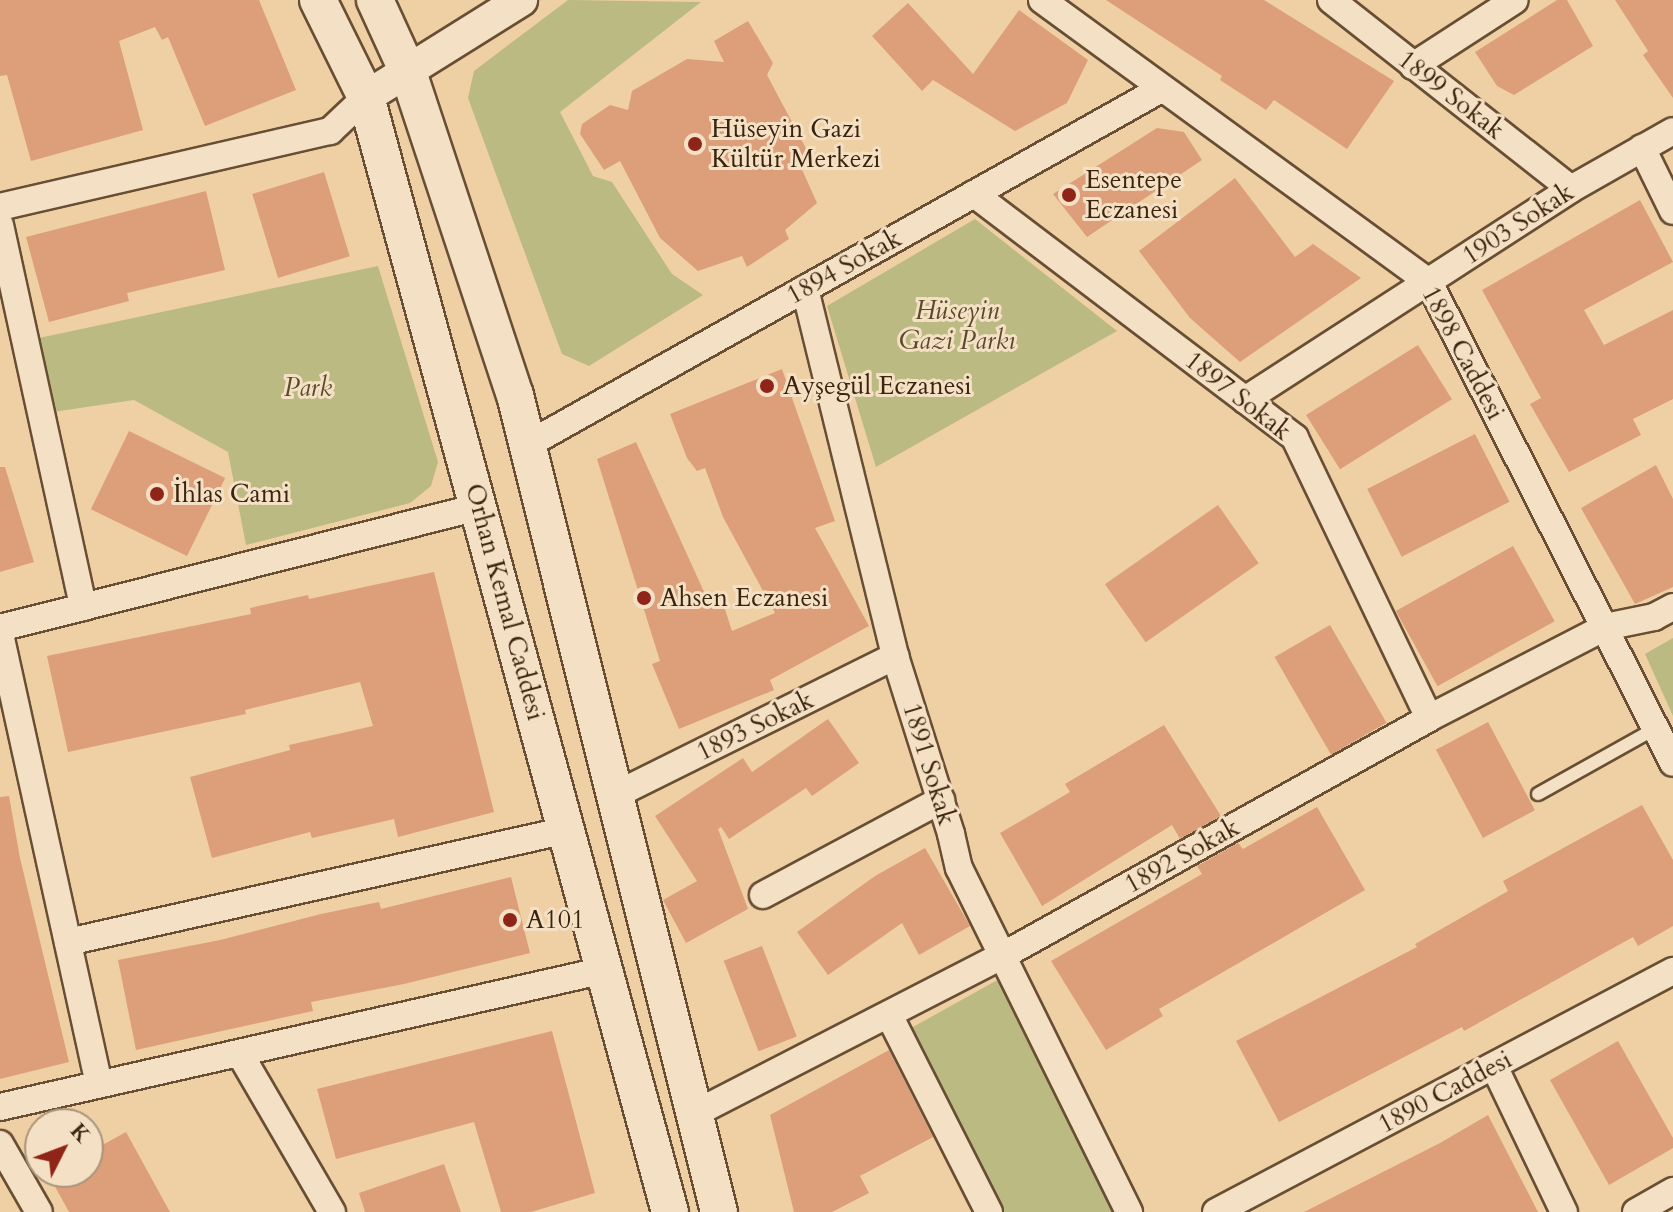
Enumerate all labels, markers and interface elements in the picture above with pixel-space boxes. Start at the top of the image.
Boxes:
street label: 1899 Sokak [1392,44,1510,146]
place label: Hüseyin Gazi Kültür Merkezi [711,113,881,174]
marker: Hüseyin Gazi Kültür Merkezi [686,135,704,153]
place label: Esentepe Eczanesi [1085,164,1182,226]
street label: 1903 Sokak [1457,176,1579,272]
marker: Esentepe Eczanesi [1060,186,1078,204]
street label: 1894 Sokak [781,223,907,311]
street label: 1898 Caddesi [1415,281,1511,425]
park label: Hüseyin Gazi Parkı [899,295,1015,356]
street label: 1897 Sokak [1179,345,1297,447]
place label: Ayşegül Eczanesi [783,370,972,402]
park label: Park [284,372,332,404]
marker: Ayşegül Eczanesi [758,377,776,395]
place label: İhlas Cami [173,478,290,510]
street label: Orhan Kemal Caddesi [458,480,552,724]
marker: İhlas Cami [148,485,166,503]
place label: Ahsen Eczanesi [660,582,828,614]
marker: Ahsen Eczanesi [635,589,653,607]
street label: 1893 Sokak [691,684,819,768]
street label: 1891 Sokak [896,699,962,829]
street label: 1892 Sokak [1119,812,1245,900]
place label: A101 [526,904,584,936]
marker: A101 [501,911,519,929]
street label: 1890 Caddesi [1373,1044,1517,1140]
north arrow [24,1108,104,1188]
text: K [63,1117,97,1150]

